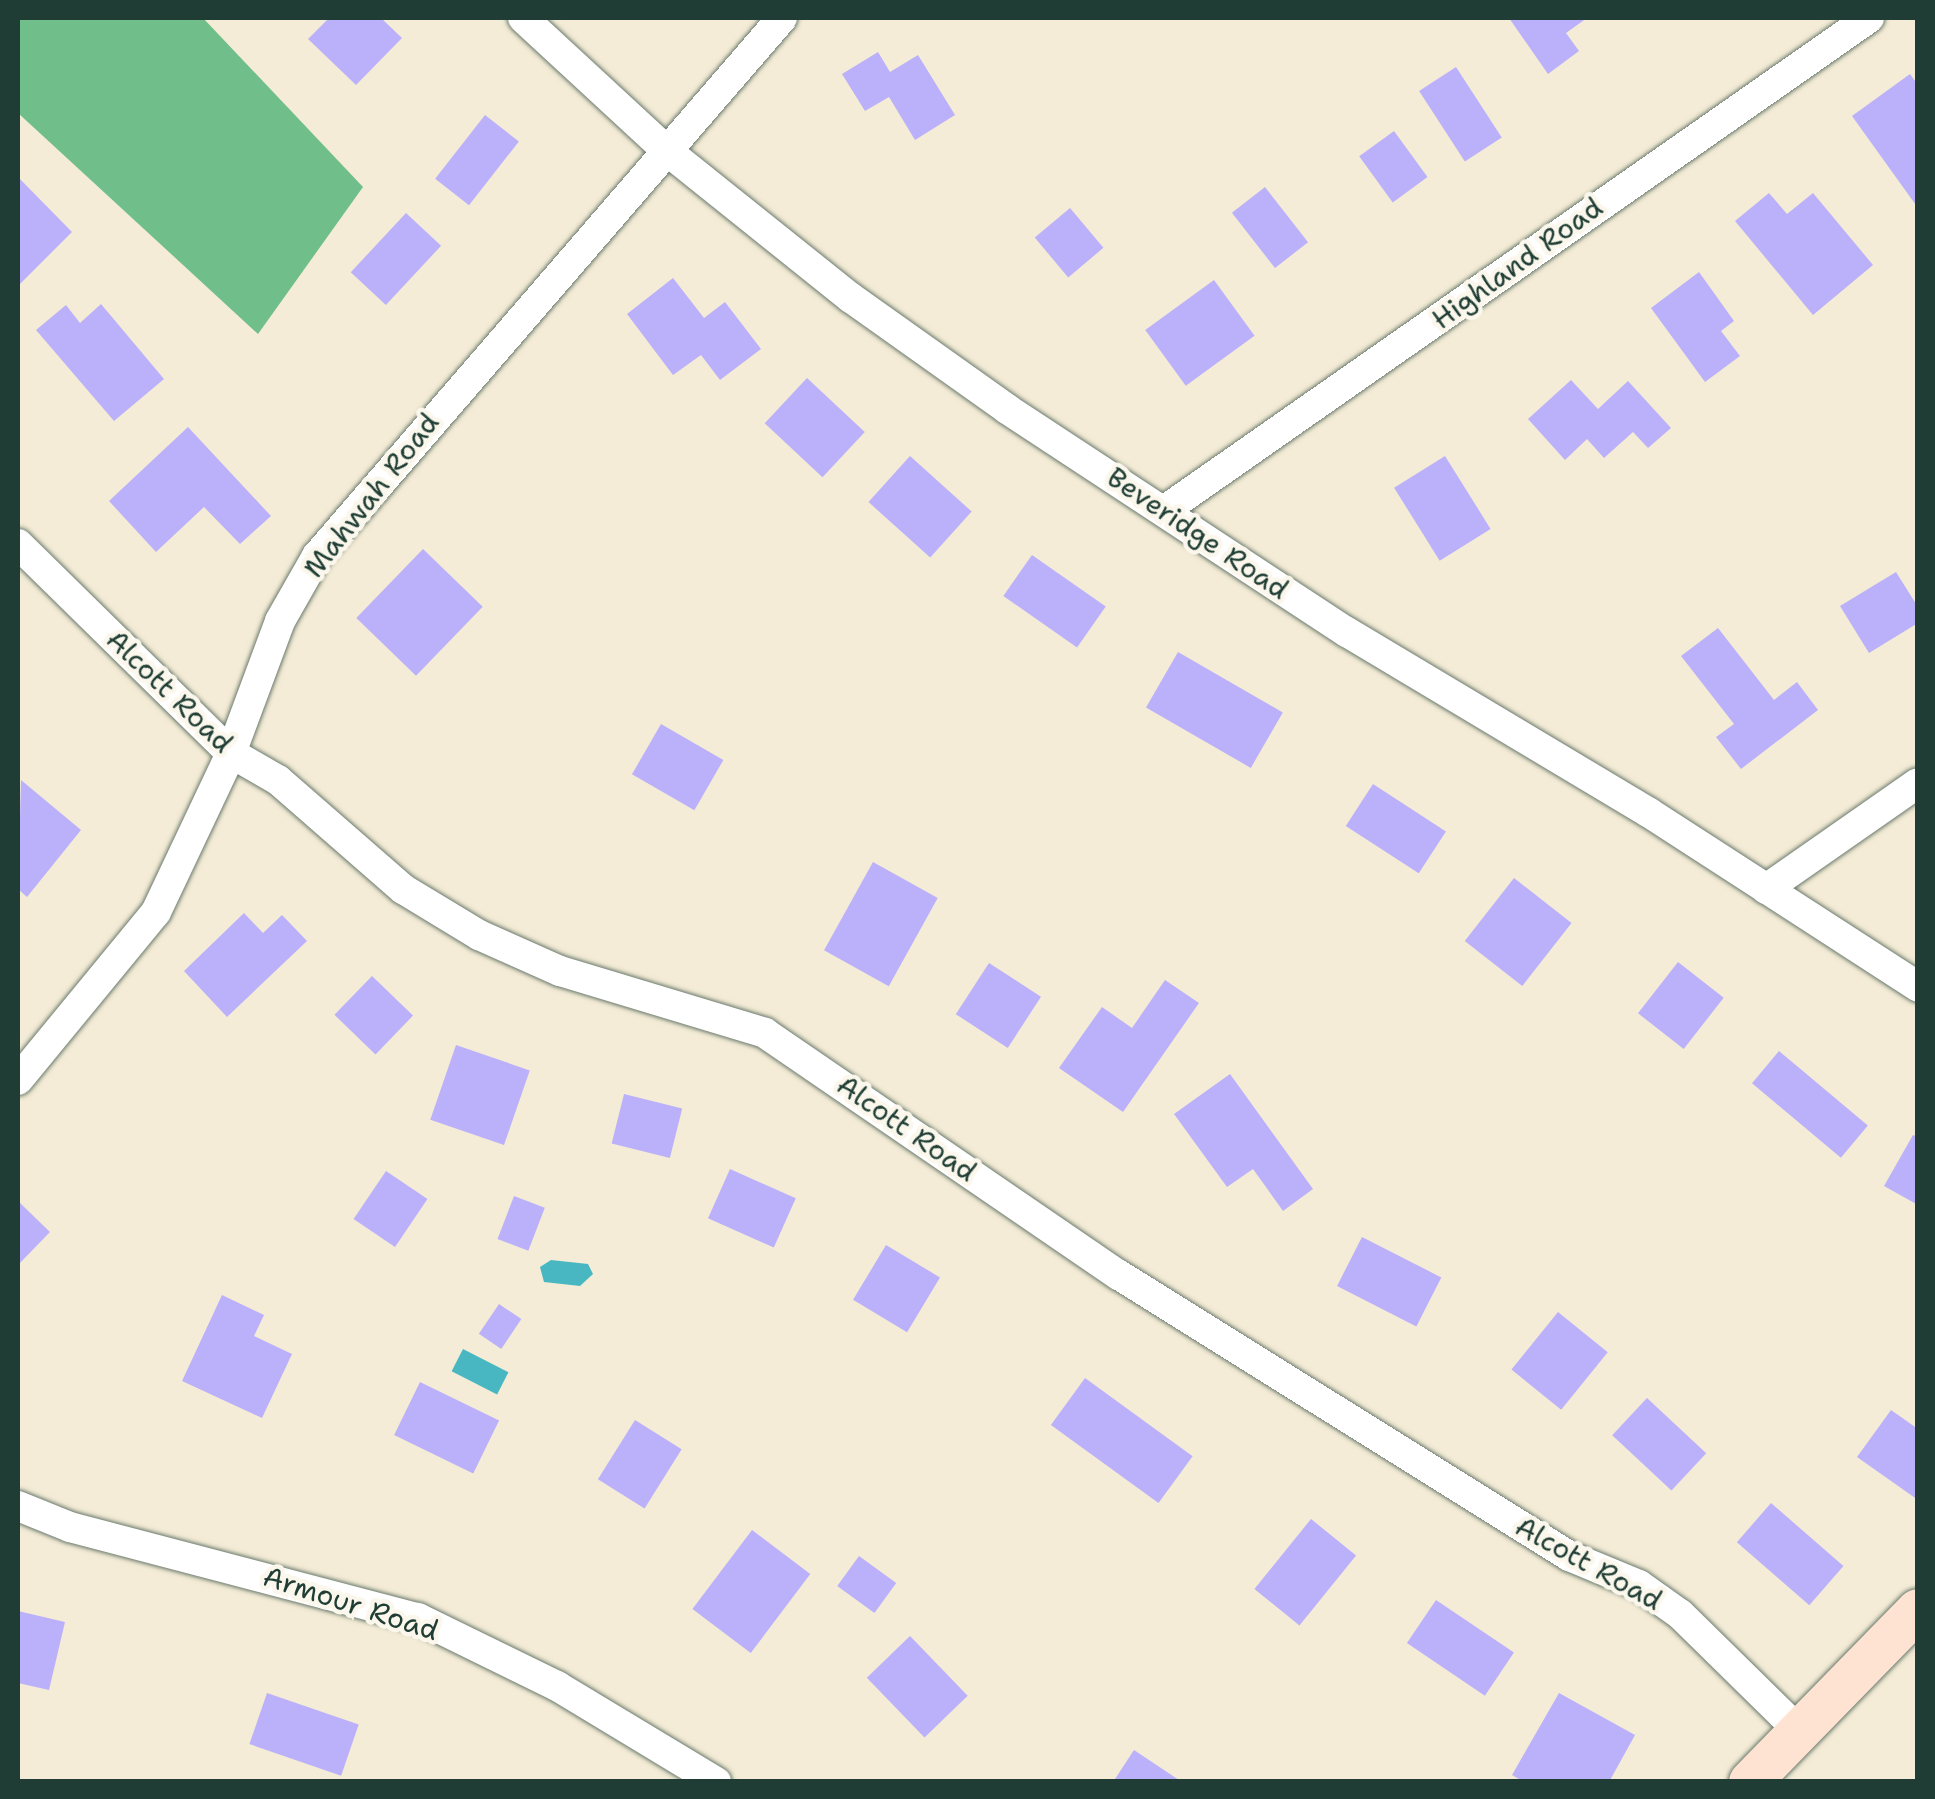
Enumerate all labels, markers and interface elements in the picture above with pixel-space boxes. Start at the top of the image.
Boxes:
street label: Highland Road [1425,190,1609,336]
street label: Mahwah Road [296,406,446,584]
street label: Beveridge Road [1101,460,1295,606]
street label: Alcott Road [100,622,240,760]
street label: Alcott Road [831,1068,983,1188]
street label: Alcott Road [1510,1509,1668,1617]
street label: Armour Road [259,1559,443,1647]

